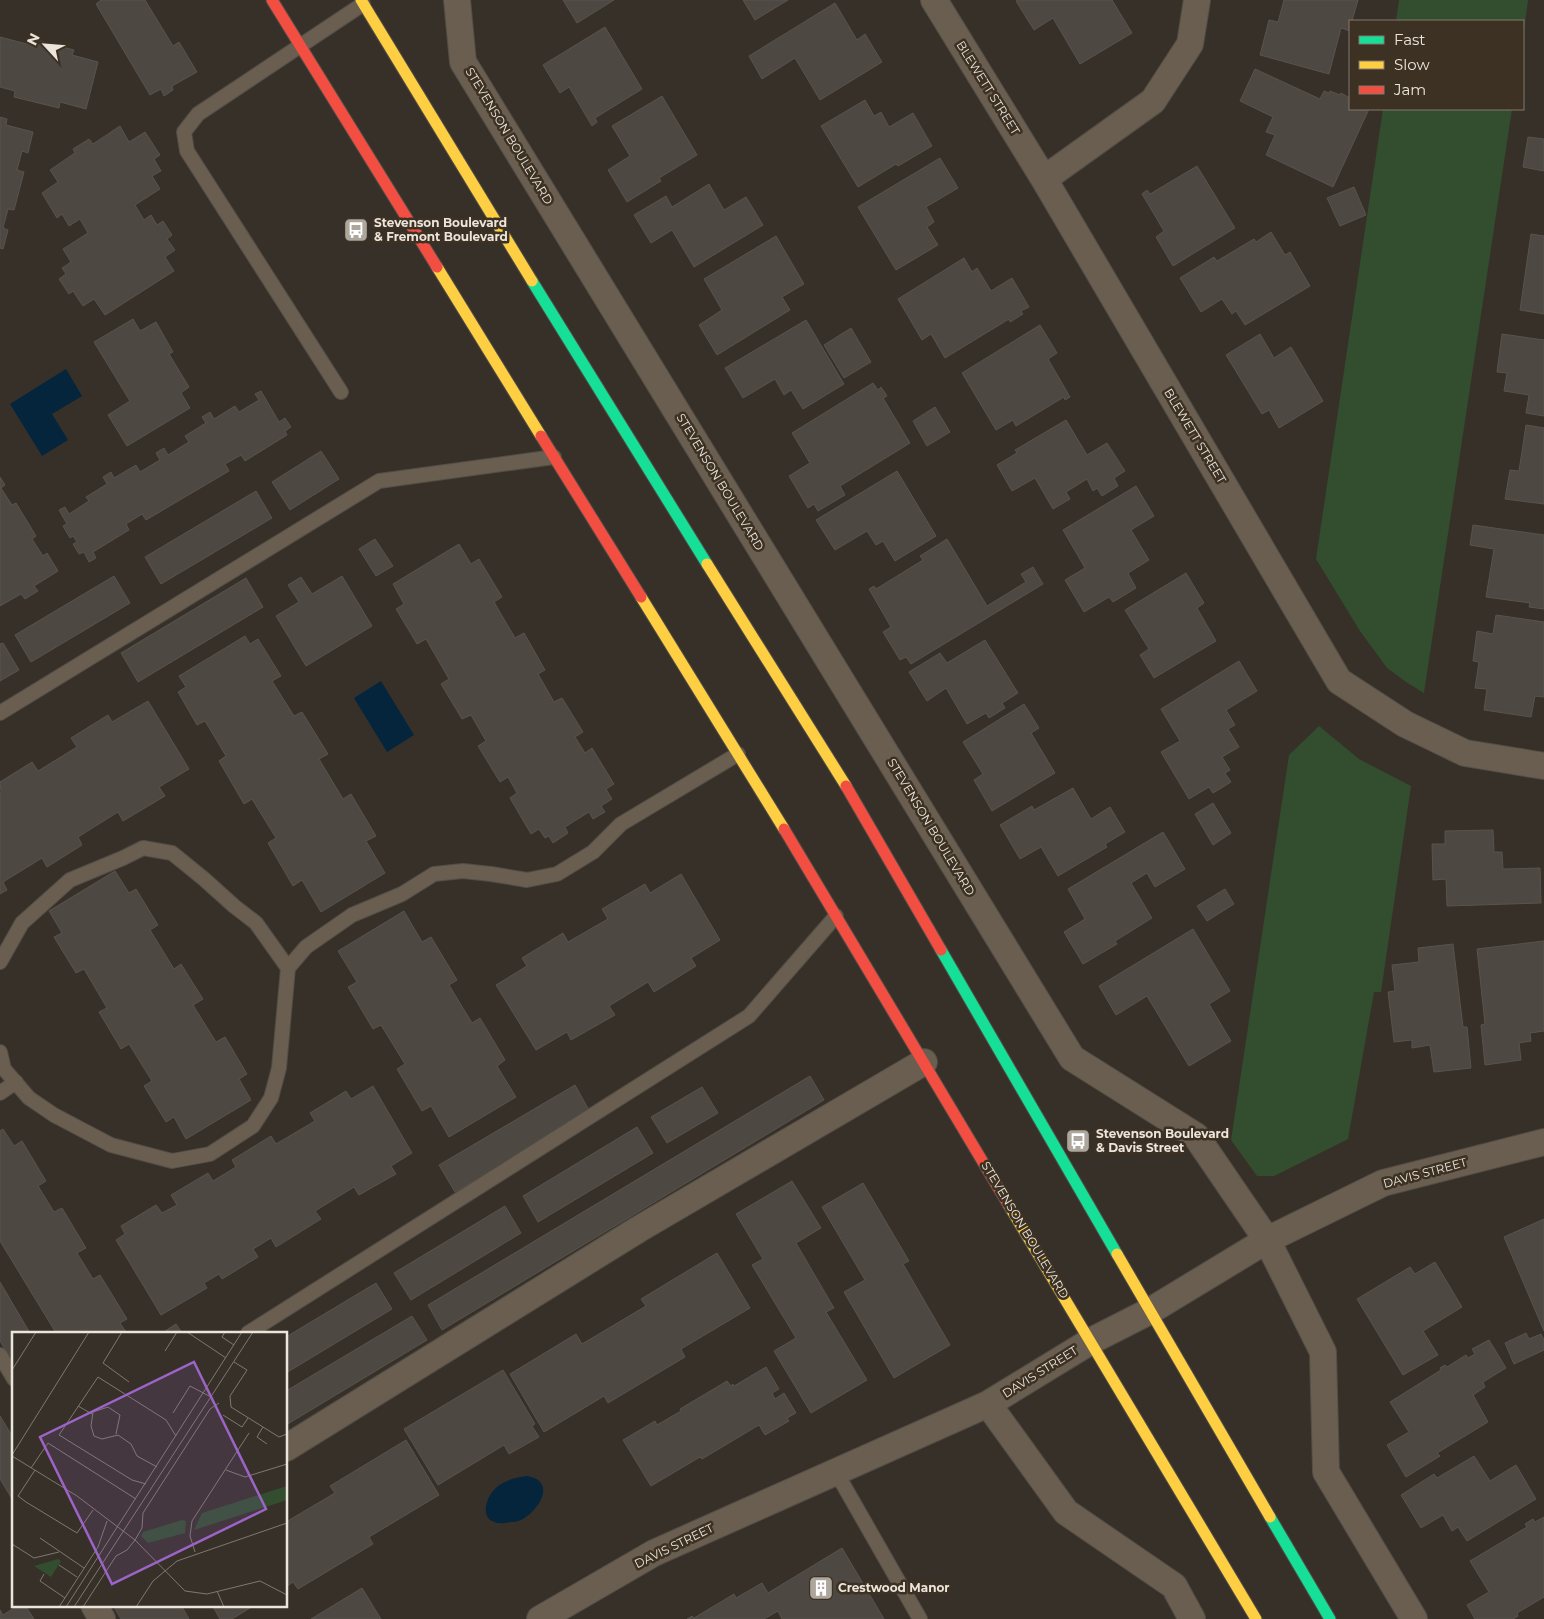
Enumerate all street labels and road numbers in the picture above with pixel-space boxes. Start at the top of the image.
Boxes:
street label: BLEWETT STREET [953,38,1023,138]
street label: STEVENSON BOULEVARD [463,65,556,207]
street label: BLEWETT STREET [1161,386,1230,486]
street label: STEVENSON BOULEVARD [674,411,767,553]
street label: STEVENSON BOULEVARD [885,756,978,898]
street label: DAVIS STREET [1381,1154,1468,1191]
street label: STEVENSON BOULEVARD [979,1159,1072,1301]
street label: DAVIS STREET [999,1342,1080,1401]
street label: DAVIS STREET [632,1520,716,1571]

